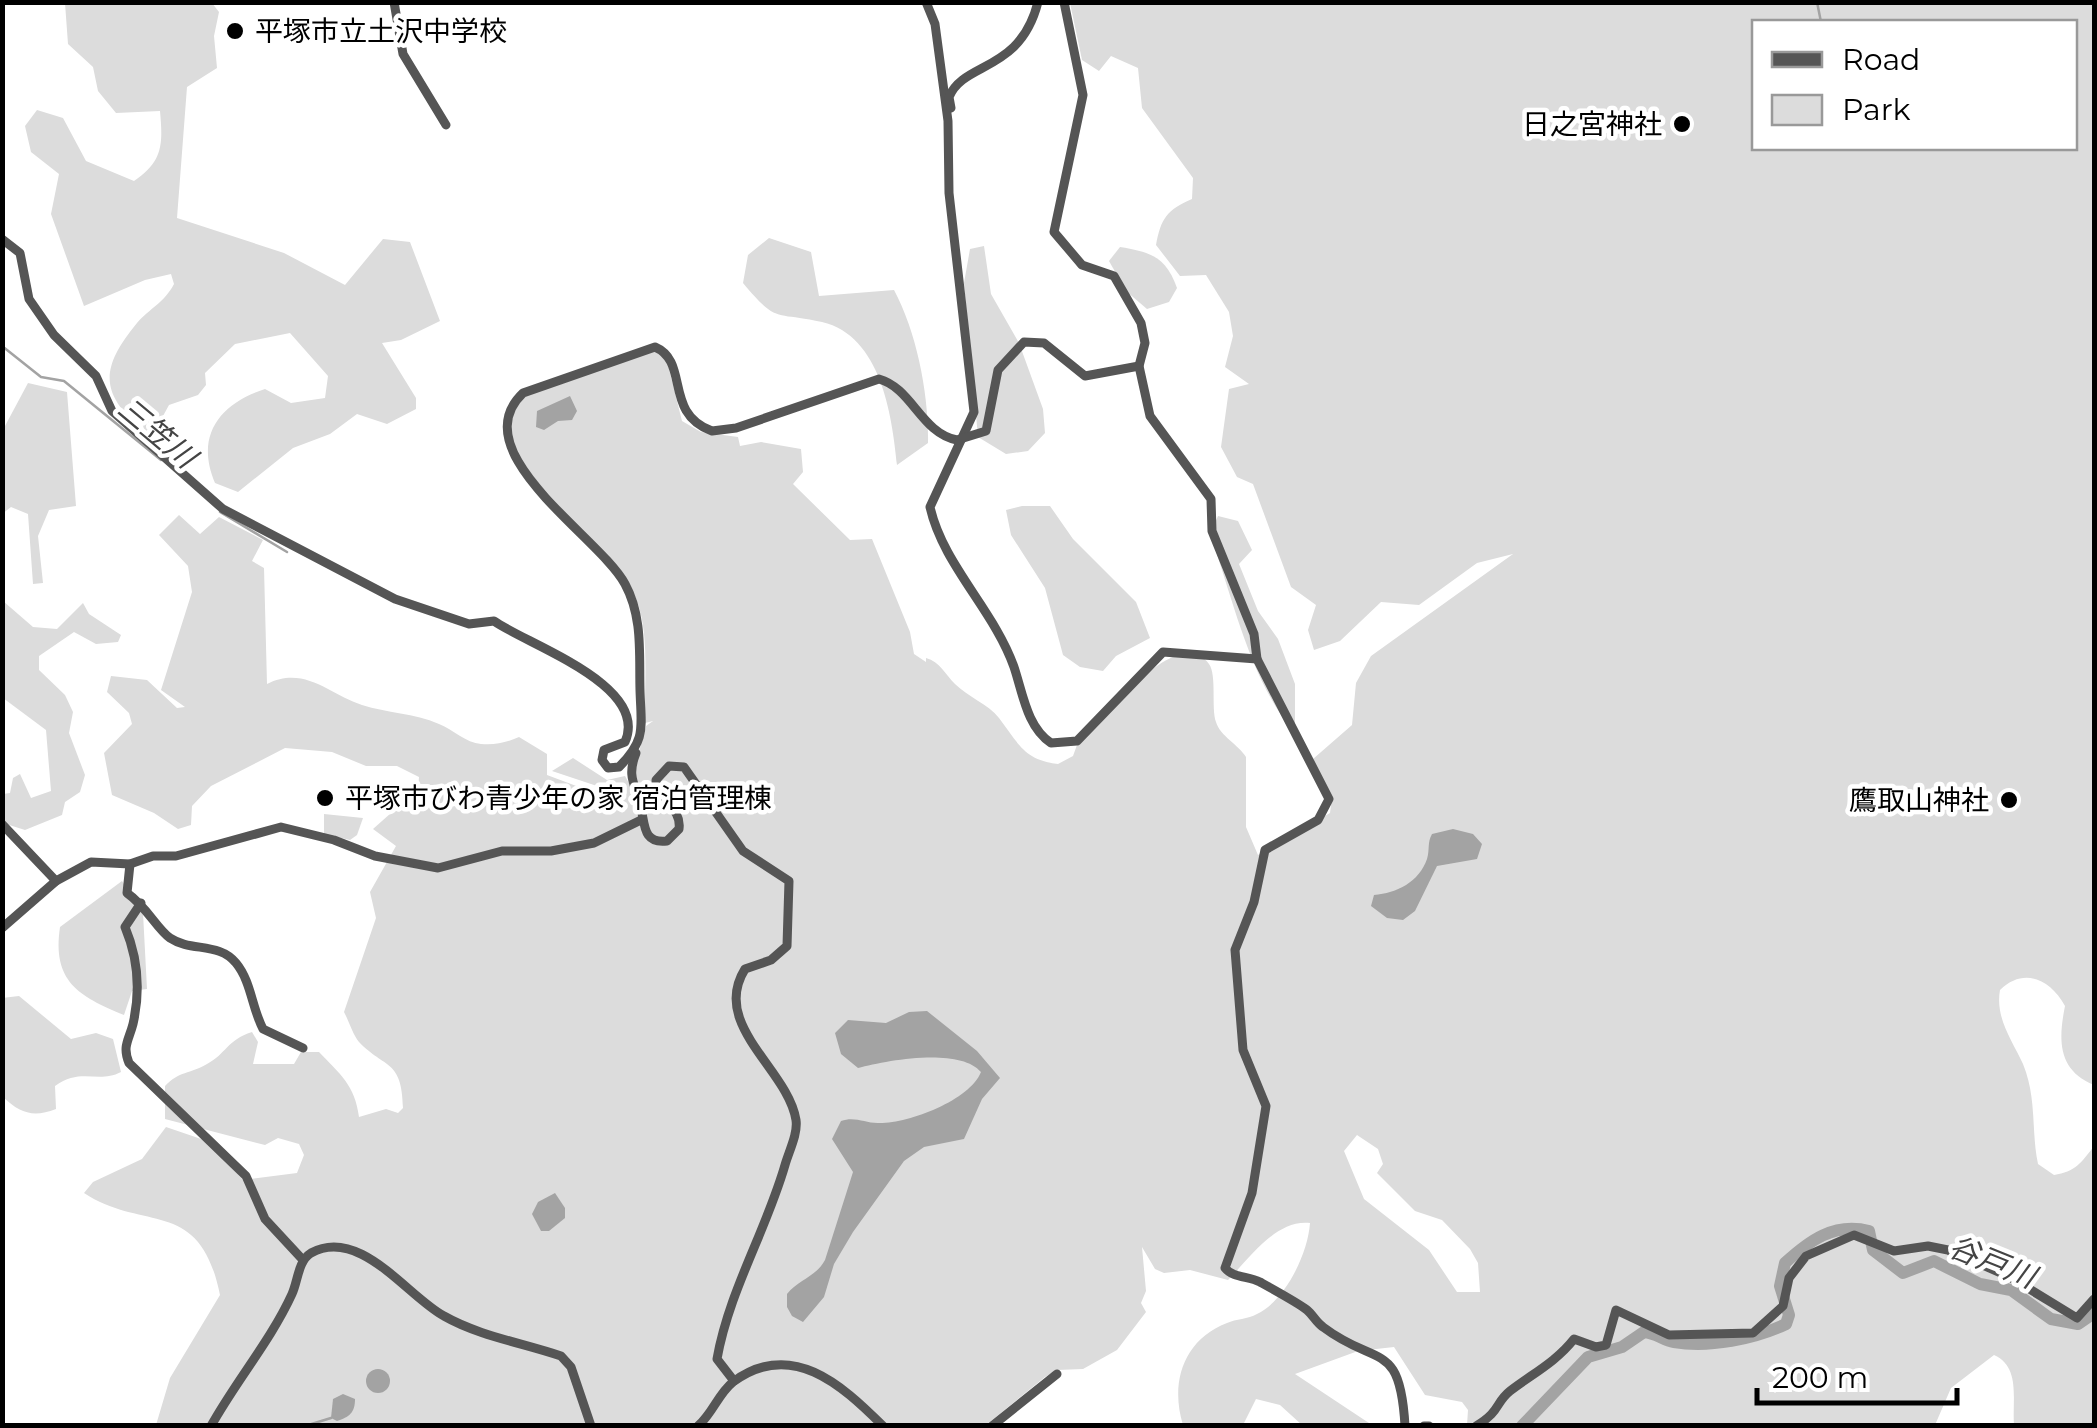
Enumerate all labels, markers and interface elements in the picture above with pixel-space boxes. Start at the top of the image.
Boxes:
place label: 平塚市立土沢中学校 [255,14,507,48]
marker: 平塚市立土沢中学校 [224,20,246,42]
legend [1752,20,2077,150]
text: Road [1842,41,1920,78]
text: Park [1842,91,1911,128]
place label: 日之宮神社 [1522,107,1662,141]
marker: 日之宮神社 [1671,113,1693,135]
water label: 三笠川 [111,390,206,478]
place label: 平塚市びわ青少年の家 宿泊管理棟 [345,781,772,815]
place label: 鷹取山神社 [1849,783,1989,817]
marker: 平塚市びわ青少年の家 宿泊管理棟 [314,787,336,809]
marker: 鷹取山神社 [1998,789,2020,811]
water label: 谷戸川 [1944,1228,2044,1297]
scale bar [1757,1343,1957,1405]
text: 200 m [1772,1359,1868,1396]

